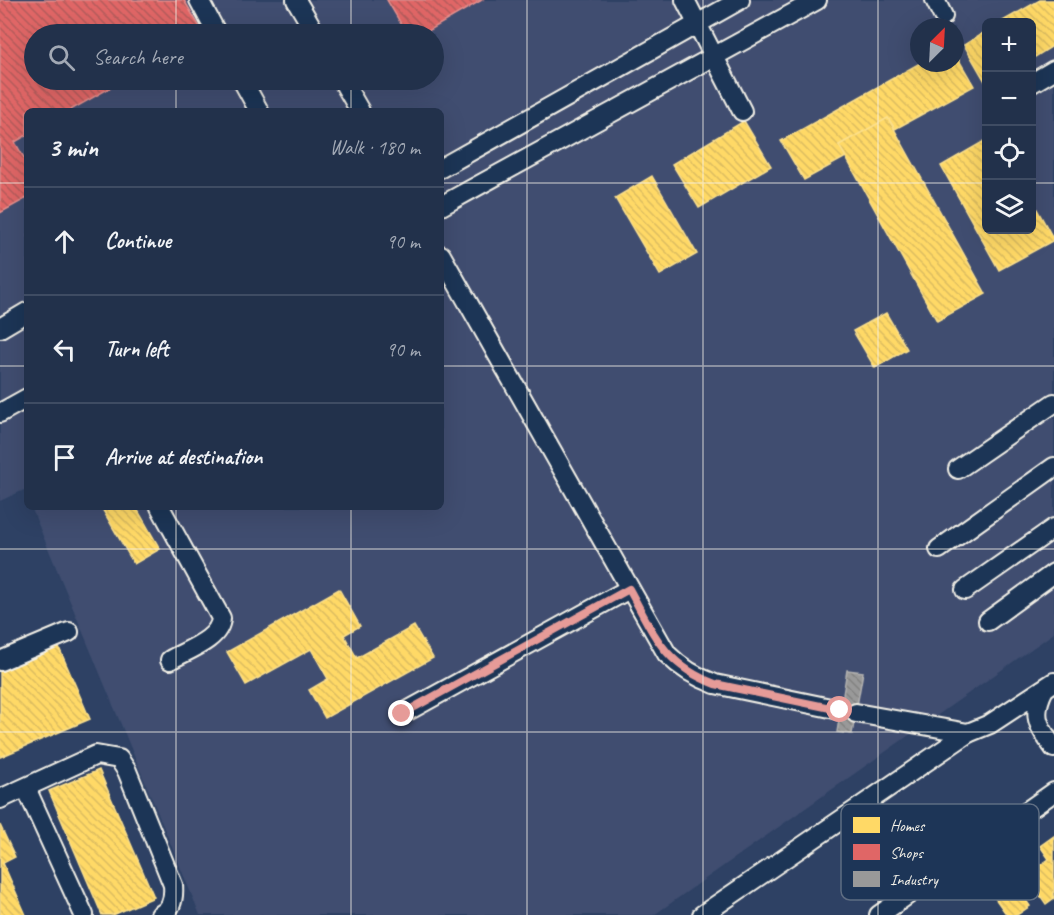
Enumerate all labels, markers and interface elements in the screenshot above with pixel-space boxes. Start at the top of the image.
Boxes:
north arrow [910,18,964,72]
map controls [982,18,1036,234]
button: + [982,18,1036,72]
search box [24,24,444,90]
icon: search [45,41,78,74]
text: Search here [93,43,183,71]
button: − [982,72,1036,126]
button: locate [982,126,1036,180]
text: 3 min [48,131,98,164]
text: Walk · 180 m [330,135,420,160]
button: layers [982,180,1036,234]
icon: ahead [48,225,81,258]
text: Continue [105,227,171,255]
text: 90 m [386,229,420,254]
icon: left [48,333,81,366]
text: Turn left [105,335,169,363]
text: 90 m [386,337,420,362]
icon: arrive [48,441,81,474]
text: Arrive at destination [105,443,262,471]
route start [826,696,852,722]
route end [388,700,414,726]
legend [841,804,1039,900]
text: Homes [890,816,926,836]
text: Shops [890,843,924,863]
text: Industry [890,870,939,890]

